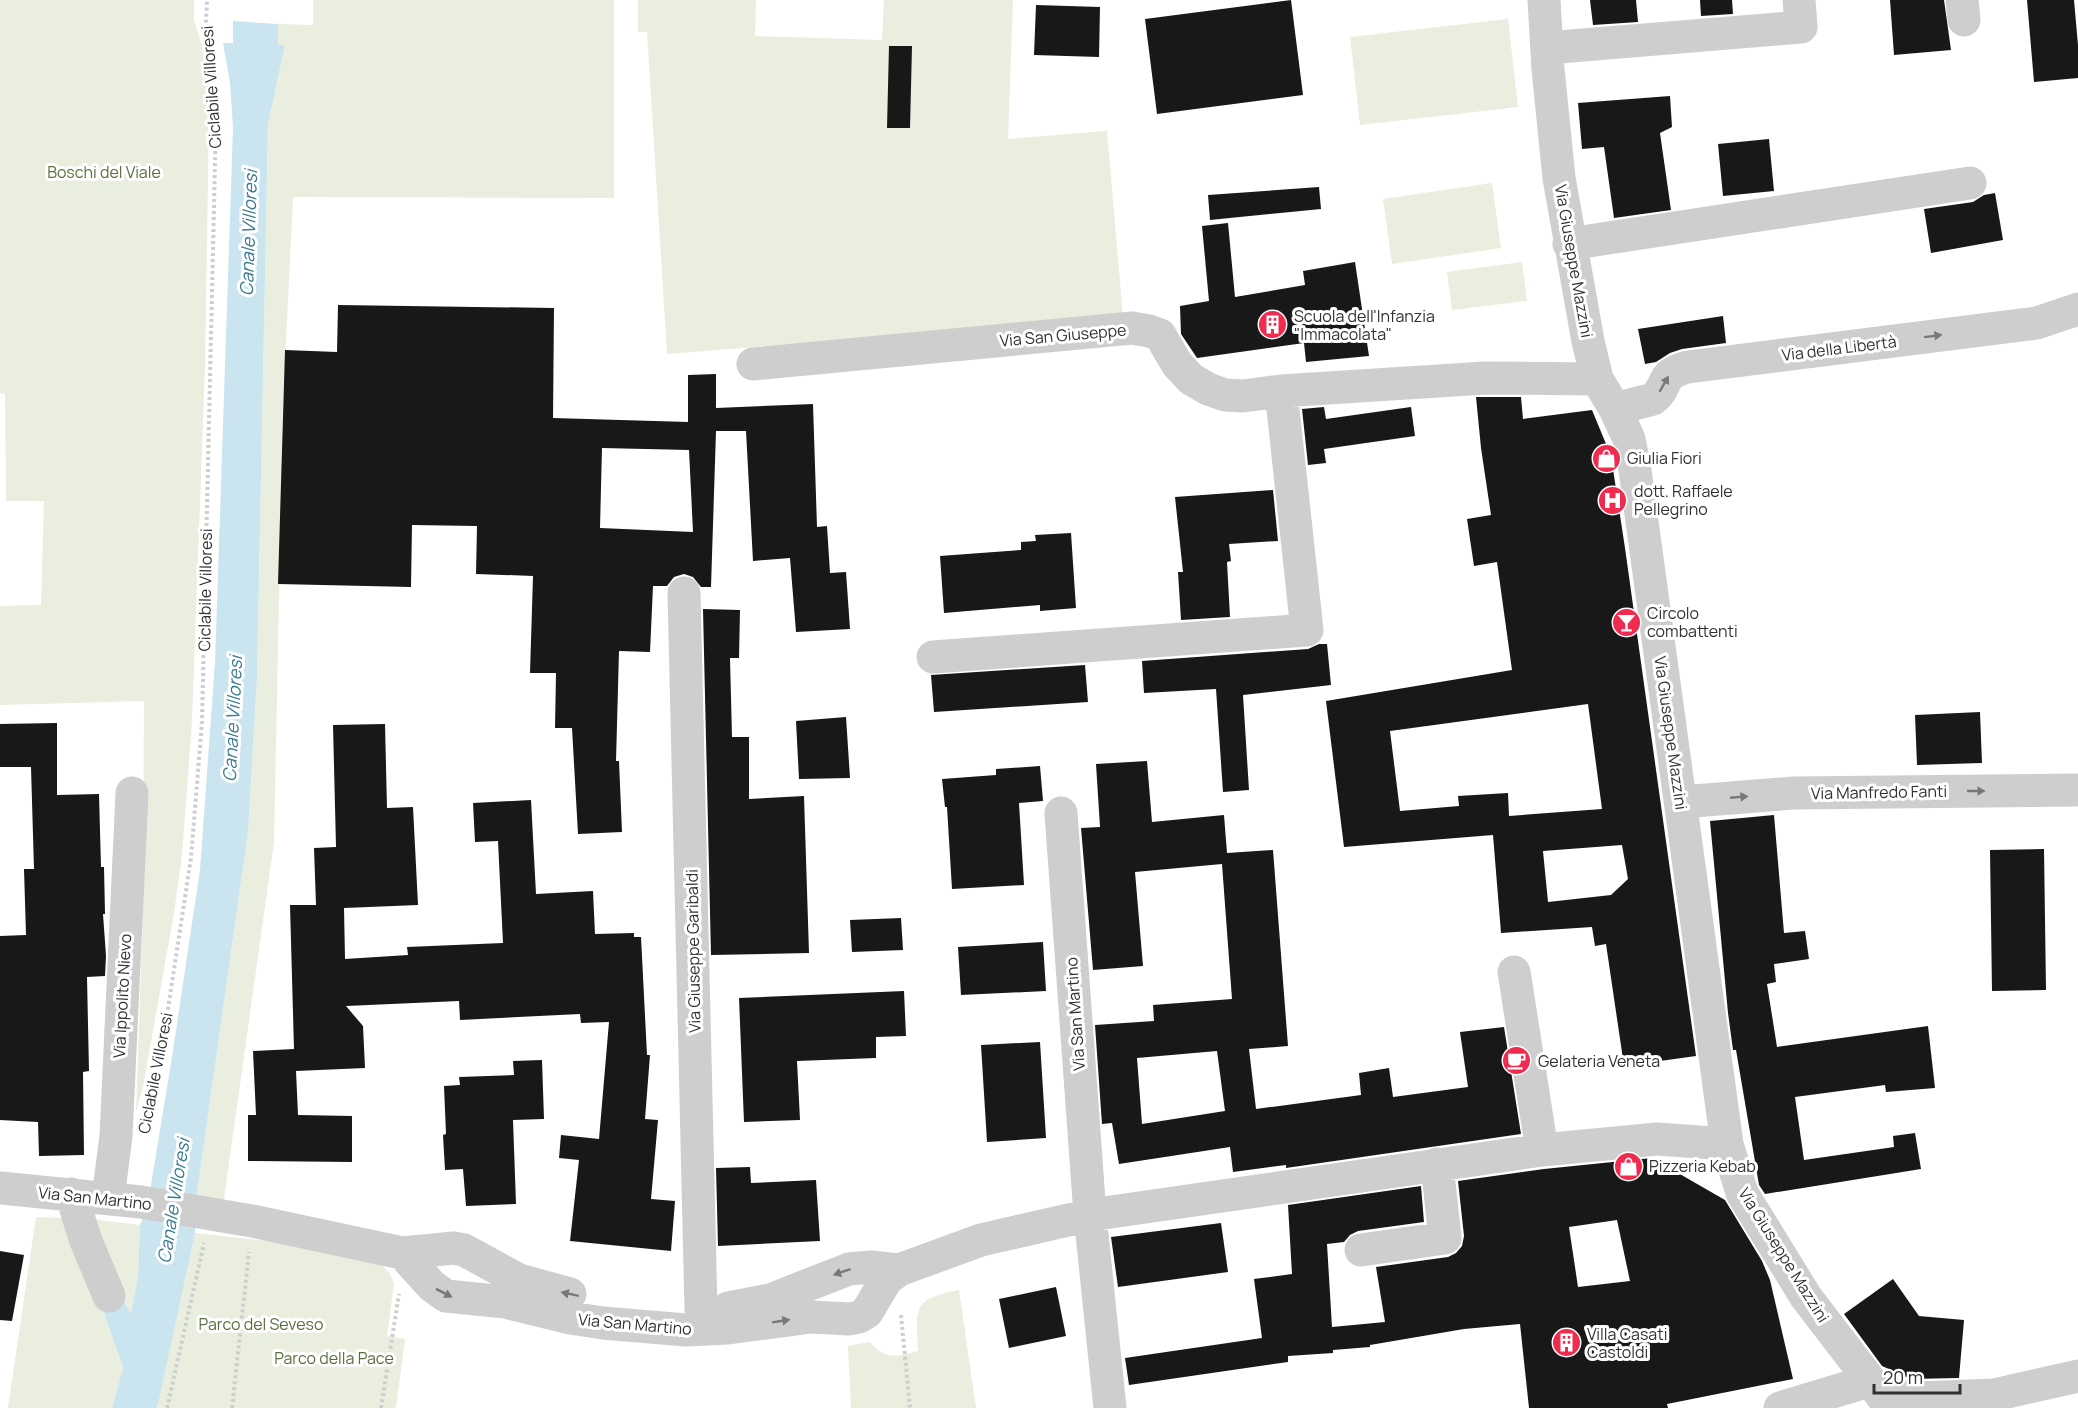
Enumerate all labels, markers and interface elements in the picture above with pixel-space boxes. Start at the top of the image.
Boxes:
street label: Ciclabile Villoresi [196,25,226,149]
park label: Boschi del Viale [47,161,161,183]
water label: Canale Villoresi [234,167,262,296]
street label: Via Giuseppe Mazzini [1550,183,1598,339]
place label: Scuola dell'Infanzia "Immacolata" [1294,305,1435,345]
building icon: Scuola dell'Infanzia "Immacolata" [1257,309,1289,341]
street label: Via San Giuseppe [999,319,1127,351]
street label: Via della Libertà [1780,330,1898,366]
one-way arrow [1924,332,1943,341]
one-way arrow [1659,375,1669,392]
shop icon: Giulia Fiori [1590,442,1622,474]
place label: Giulia Fiori [1627,447,1702,469]
place label: dott. Raffaele Pellegrino [1634,480,1733,520]
hospital icon: dott. Raffaele Pellegrino [1597,484,1629,516]
street label: Ciclabile Villoresi [193,528,217,652]
place label: Circolo combattenti [1647,602,1738,642]
bar icon: Circolo combattenti [1610,606,1642,638]
water label: Canale Villoresi [217,653,247,783]
street label: Via Giuseppe Mazzini [1649,655,1693,811]
street label: Via Manfredo Fanti [1811,780,1947,804]
one-way arrow [1966,786,1985,795]
one-way arrow [1729,792,1748,802]
street label: Via Giuseppe Garibaldi [681,869,705,1033]
street label: Via Ippolito Nievo [108,933,136,1059]
street label: Via San Martino [1060,956,1090,1072]
street label: Ciclabile Villoresi [132,1011,178,1135]
cafe icon: Gelateria Veneta [1501,1045,1533,1077]
place label: Gelateria Veneta [1538,1050,1660,1072]
water label: Canale Villoresi [151,1134,195,1265]
shop icon: Pizzeria Kebab [1612,1150,1644,1182]
place label: Pizzeria Kebab [1649,1155,1756,1177]
street label: Via San Martino [37,1181,153,1215]
street label: Via Giuseppe Mazzini [1734,1183,1834,1327]
one-way arrow [833,1267,851,1277]
one-way arrow [435,1288,452,1298]
one-way arrow [560,1289,579,1298]
street label: Via San Martino [577,1308,693,1340]
park label: Parco del Seveso [199,1313,323,1335]
one-way arrow [772,1316,791,1325]
place label: Villa Casati Castoldi [1587,1323,1667,1363]
building icon: Villa Casati Castoldi [1550,1327,1582,1359]
park label: Parco della Pace [274,1347,394,1369]
scale bar [1874,1357,1960,1395]
text: 20 m [1883,1365,1923,1389]

